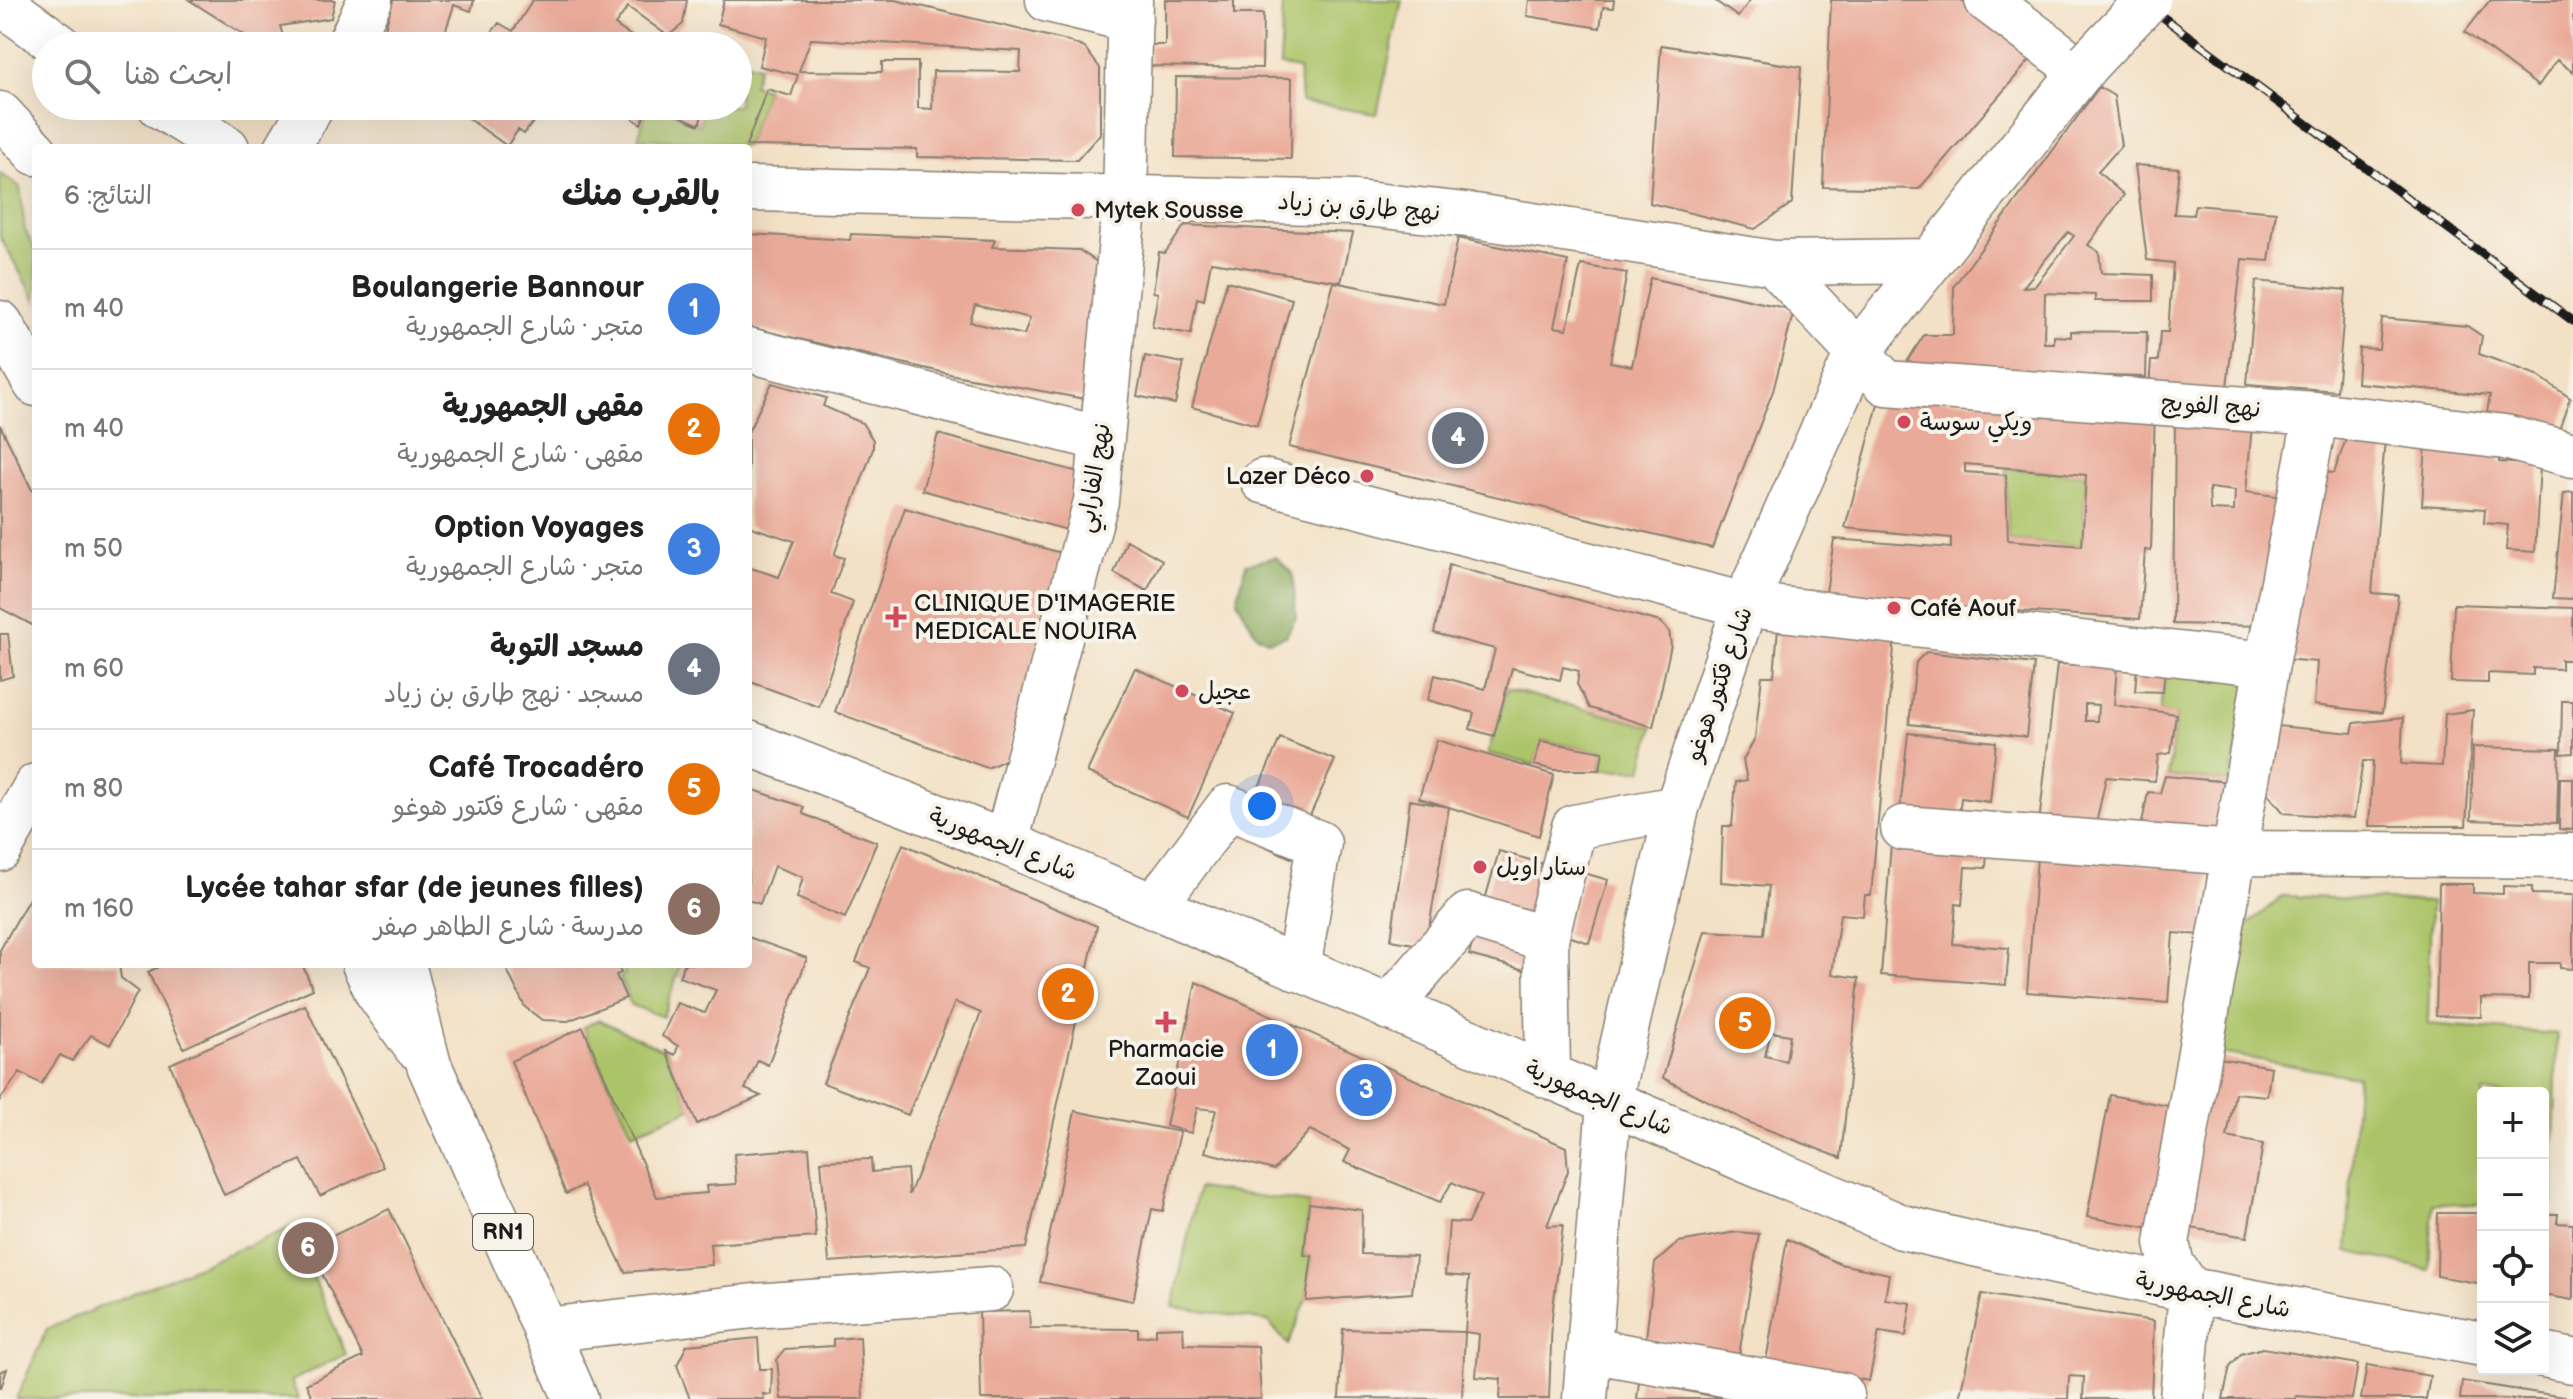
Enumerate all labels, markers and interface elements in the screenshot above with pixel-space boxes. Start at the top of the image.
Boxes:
search box [32,32,752,120]
icon: search [60,54,104,98]
text: ابحث هنا [124,57,232,93]
text: بالقرب منك [562,174,720,215]
text: النتائج: 6 [64,181,152,212]
street label: نهج طارق بن زياد [1277,187,1441,228]
place label: Mytek Sousse [1094,196,1243,225]
marker: Mytek Sousse [1069,201,1087,219]
text: Boulangerie Bannour [351,270,644,306]
text: 40 m [64,294,124,325]
text: 1 [689,294,699,325]
text: متجر · شارع الجمهورية [406,312,644,343]
street label: نهج الفويج [2160,388,2262,425]
text: مقهى الجمهورية [442,389,644,425]
pin: 4 [1432,408,1484,468]
place label: ويكي سوسة [1920,408,2032,443]
marker: ويكي سوسة [1895,413,1913,431]
text: 40 m [64,414,124,445]
text: 2 [686,414,702,445]
street label: نهج الفارابي [1071,421,1123,536]
text: مقهى · شارع الجمهورية [397,439,644,470]
place label: Lazer Déco [1226,462,1351,491]
marker: Lazer Déco [1358,467,1376,485]
text: Option Voyages [434,510,644,546]
text: 50 m [64,534,123,565]
text: 3 [686,534,702,565]
text: متجر · شارع الجمهورية [406,552,644,583]
place label: CLINIQUE D'IMAGERIE MEDICALE NOUIRA [914,589,1175,646]
place label: Café Aouf [1910,594,2017,623]
marker: Café Aouf [1885,599,1903,617]
street label: شارع فكتور هوغو [1679,603,1761,767]
marker: CLINIQUE D'IMAGERIE MEDICALE NOUIRA [885,606,907,628]
text: مسجد التوبة [490,629,644,665]
text: 60 m [64,654,124,685]
text: 4 [686,654,702,685]
place label: عجيل [1198,677,1251,706]
text: مسجد · نهج طارق بن زياد [384,679,644,710]
marker: عجيل [1173,682,1191,700]
text: Café Trocadéro [429,750,644,786]
text: 80 m [64,774,123,805]
text: 5 [687,774,702,805]
your location [1242,786,1282,826]
text: مقهى · شارع فكتور هوغو [393,792,644,823]
street label: شارع الجمهورية [924,801,1081,889]
place label: ستار اويل [1496,853,1586,882]
marker: ستار اويل [1471,858,1489,876]
text: Lycée tahar sfar (de jeunes filles) [185,870,644,906]
text: 160 m [64,894,134,925]
text: 6 [686,894,702,925]
text: مدرسة · شارع الطاهر صفر [374,912,644,943]
pin: 2 [1042,964,1094,1024]
pin: 5 [1719,993,1771,1053]
marker: Pharmacie Zaoui [1157,1013,1175,1031]
pin: 1 [1246,1020,1298,1080]
place label: Pharmacie Zaoui [1108,1035,1224,1092]
street label: شارع الجمهورية [1520,1054,1677,1144]
pin: 3 [1340,1060,1392,1120]
map controls [2477,1087,2549,1375]
button: + [2477,1087,2549,1159]
button: − [2477,1159,2549,1231]
road number: RN1 [473,1214,533,1250]
pin: 6 [282,1218,334,1278]
button: locate [2477,1231,2549,1303]
street label: شارع الجمهورية [2133,1266,2293,1326]
button: layers [2477,1303,2549,1375]

